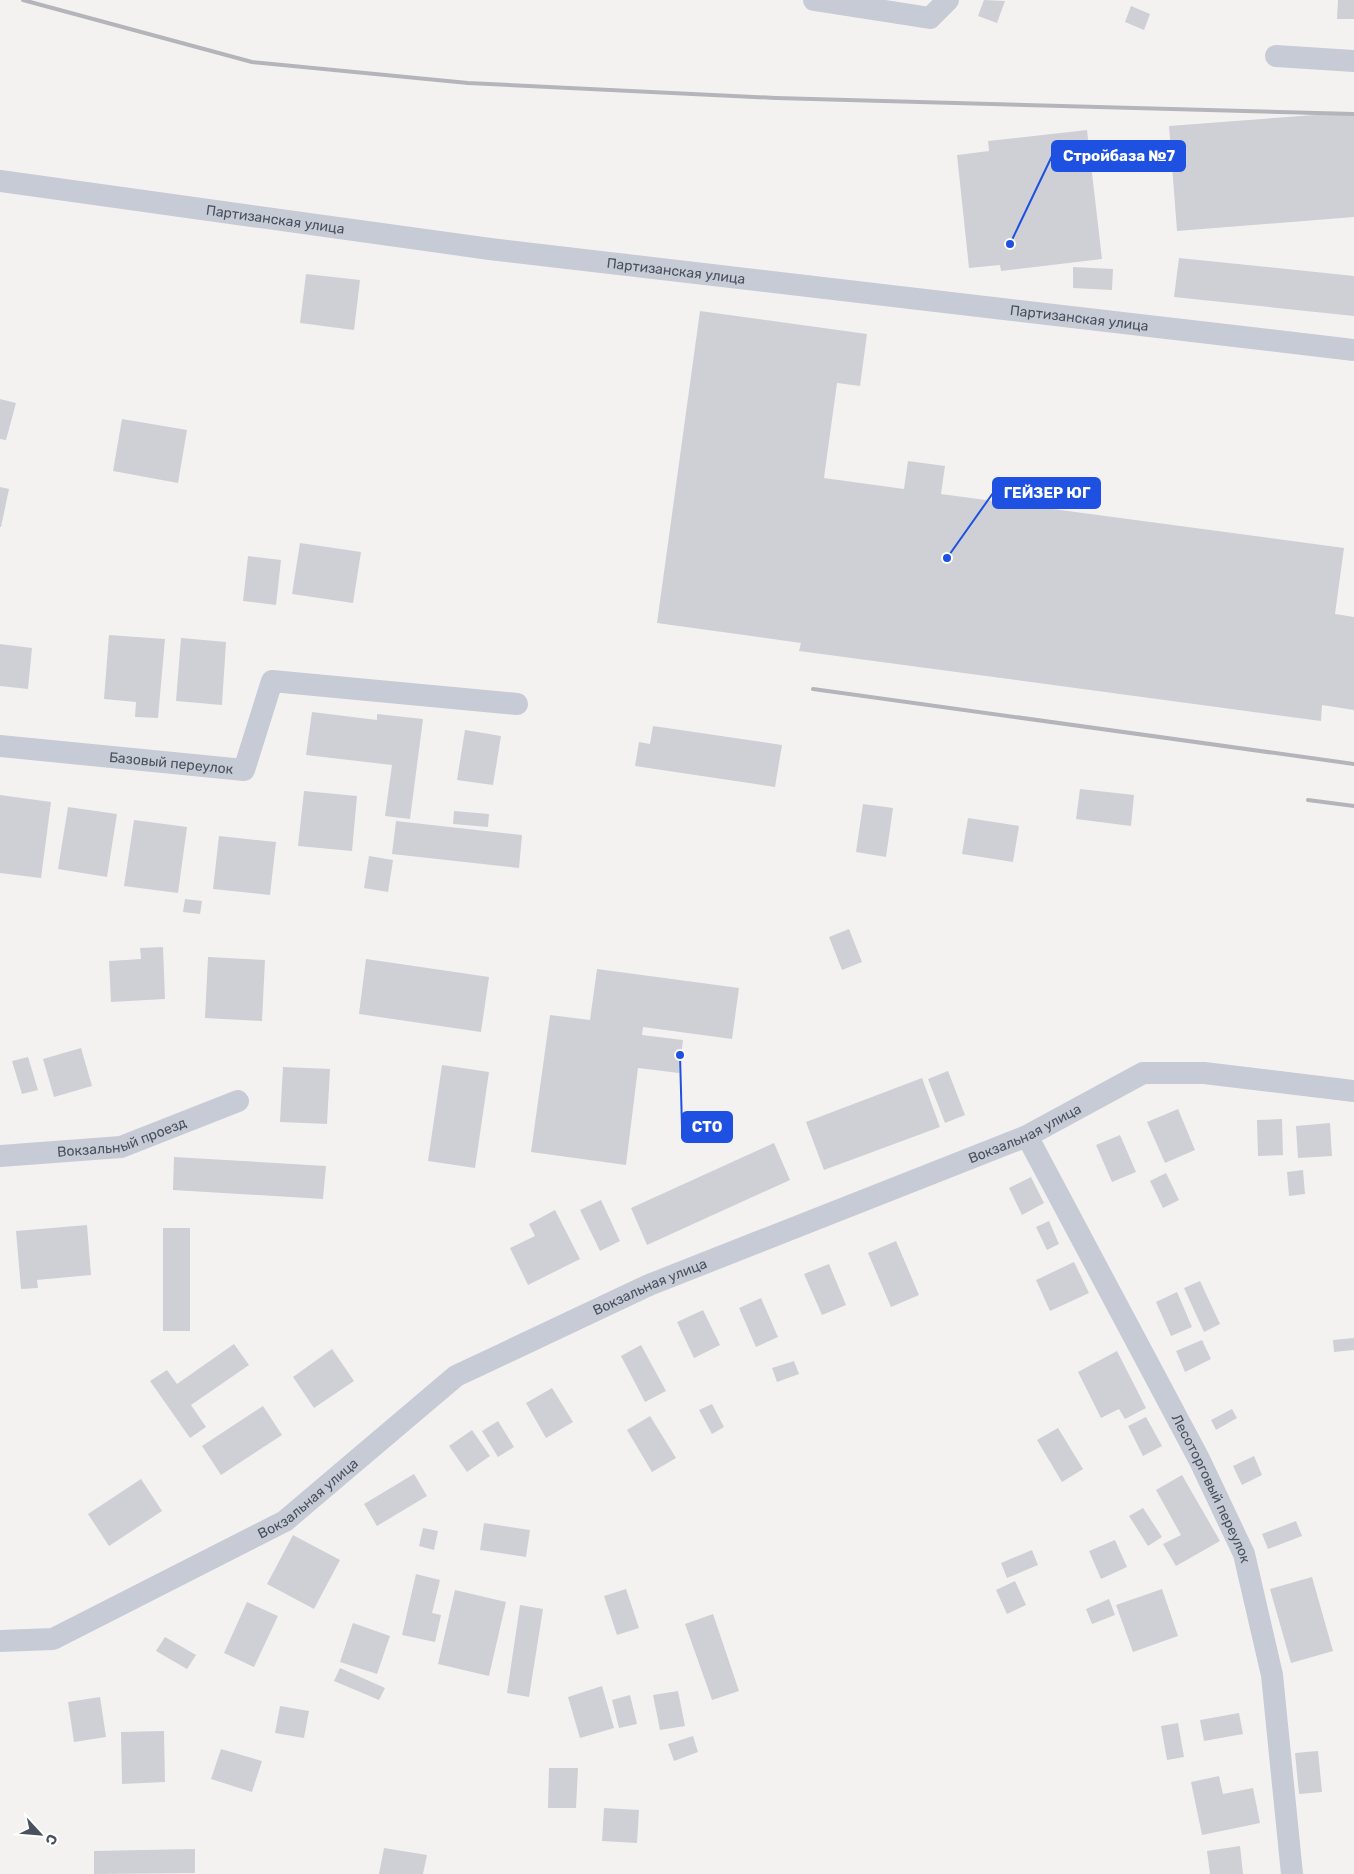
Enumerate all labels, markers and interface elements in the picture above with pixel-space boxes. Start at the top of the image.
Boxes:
callout: Стройбаза №7 [1052,141,1185,171]
text: Стройбаза №7 [1063,147,1176,165]
street label: Партизанская улица [205,202,346,238]
street label: Партизанская улица [606,255,746,288]
street label: Партизанская улица [1009,302,1150,335]
callout: ГЕЙЗЕР ЮГ [993,478,1100,508]
text: ГЕЙЗЕР ЮГ [1004,484,1091,502]
street label: Базовый переулок [108,749,234,778]
street label: Вокзальная улица [966,1100,1084,1167]
callout: СТО [682,1112,732,1142]
street label: Вокзальный проезд [56,1114,189,1161]
text: СТО [692,1118,722,1136]
street label: Вокзальная улица [590,1255,709,1319]
street label: Лесоторговый переулок [1168,1411,1254,1565]
street label: Вокзальная улица [255,1455,362,1542]
north arrow [15,1809,65,1859]
text: С [41,1831,61,1848]

